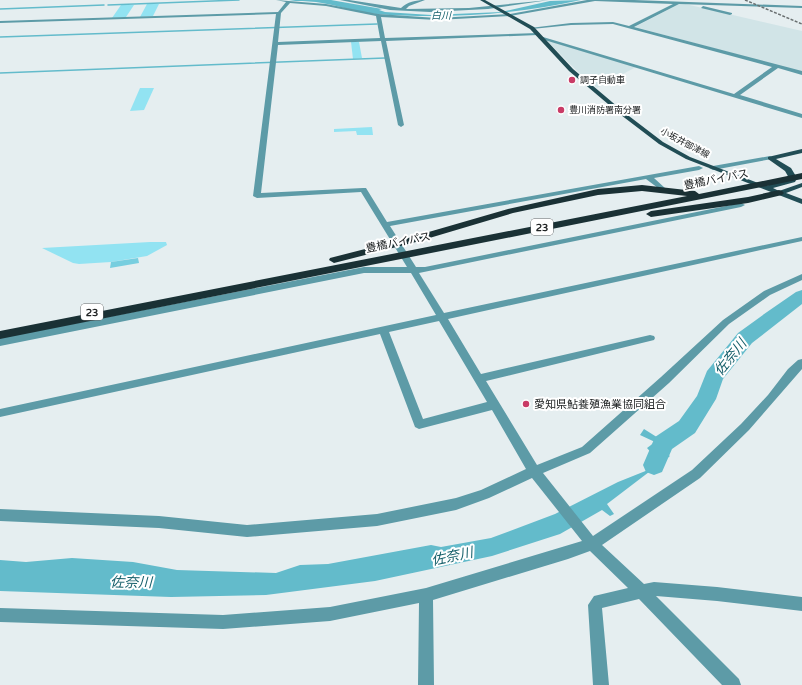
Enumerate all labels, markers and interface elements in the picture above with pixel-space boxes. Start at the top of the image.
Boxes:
water label: 白川 [431,10,452,22]
marker: 調子自動車 [567,75,577,85]
place label: 調子自動車 [580,75,625,86]
marker: 豊川消防署南分署 [556,105,566,115]
place label: 豊川消防署南分署 [569,105,641,116]
street label: 小坂井御津線 [658,126,712,161]
street label: 豊橋バイパス [683,167,750,192]
road number: 23 [531,219,553,235]
street label: 豊橋バイパス [365,230,432,255]
road number: 23 [81,304,103,320]
water label: 佐奈川 [711,334,751,379]
place label: 愛知県鮎養殖漁業協同組合 [534,398,666,411]
marker: 愛知県鮎養殖漁業協同組合 [521,399,531,409]
water label: 佐奈川 [430,543,476,569]
water label: 佐奈川 [110,574,154,591]

